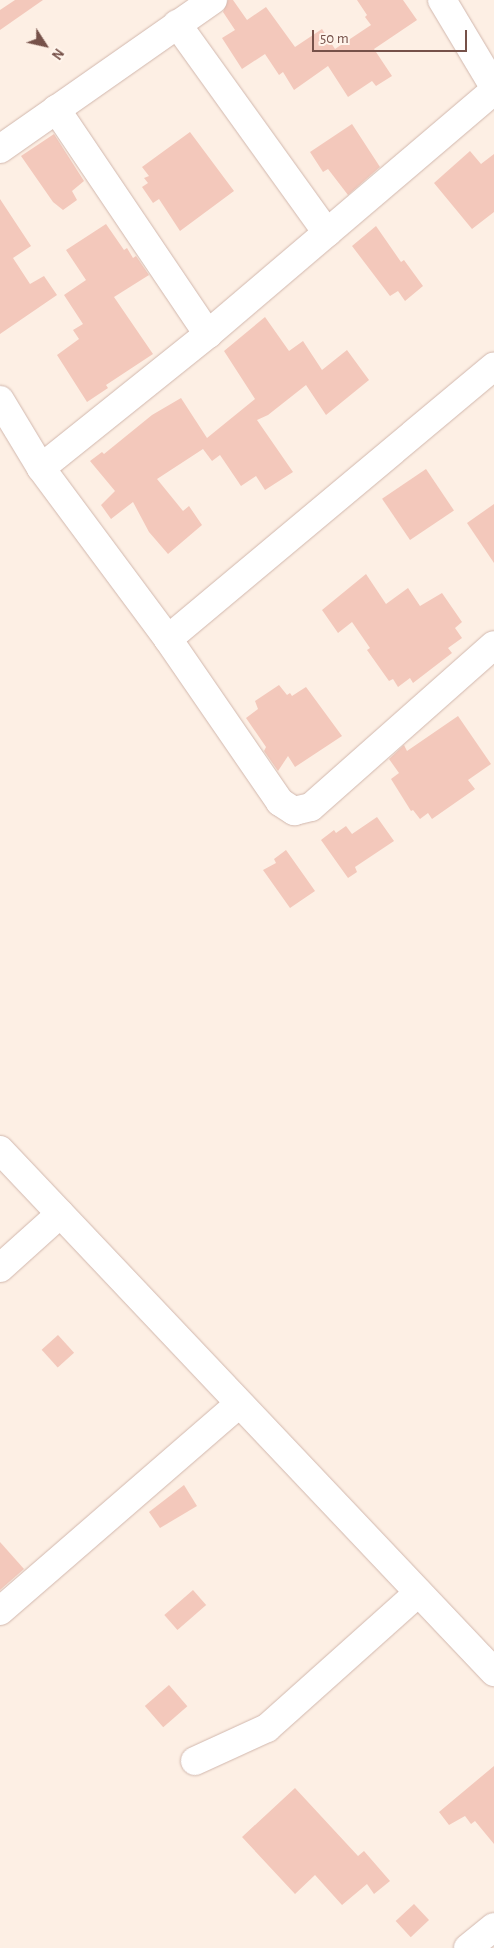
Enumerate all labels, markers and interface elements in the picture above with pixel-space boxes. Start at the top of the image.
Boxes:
north arrow [20,20,70,70]
scale bar [314,20,469,52]
text: 50 m [320,31,349,46]
text: N [49,46,66,62]

